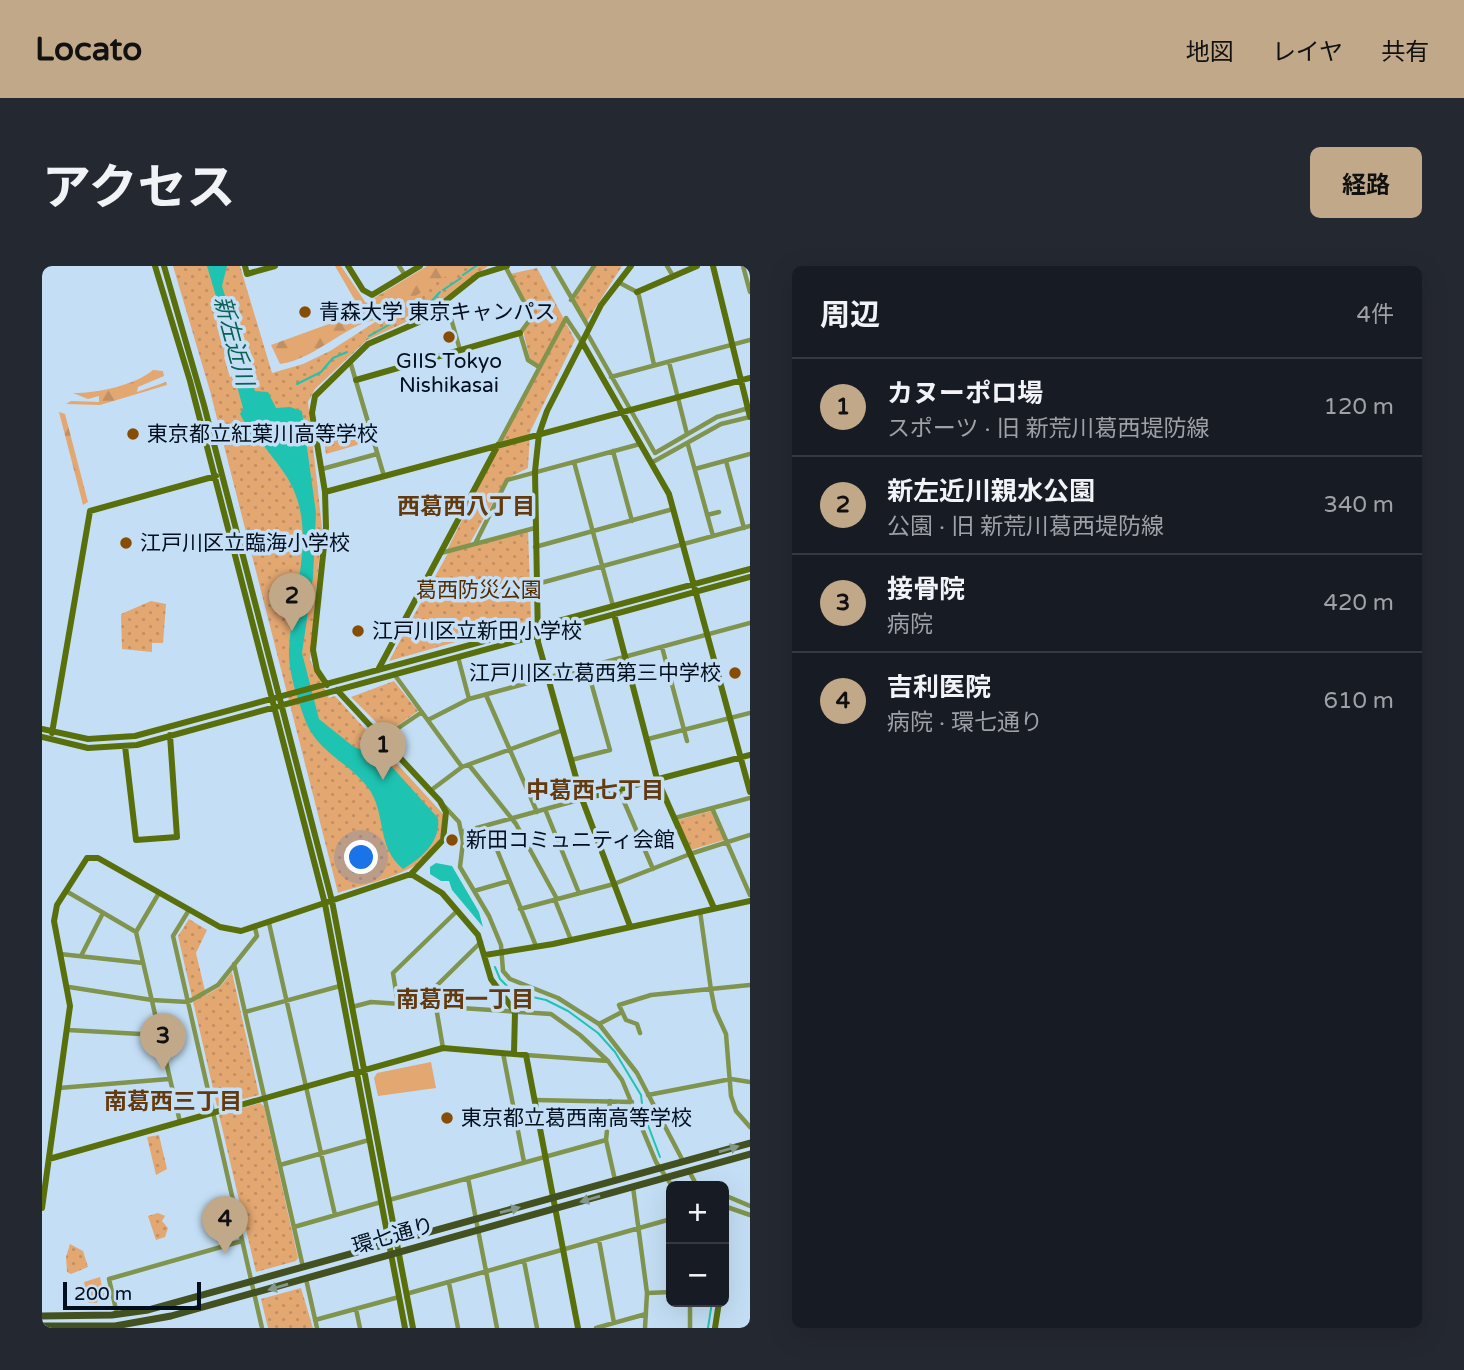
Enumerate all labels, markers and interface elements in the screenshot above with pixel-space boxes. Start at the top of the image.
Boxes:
text: Locato [35,30,142,69]
text: 地図 [1186,38,1234,67]
text: レイヤ [1272,38,1343,67]
text: 共有 [1381,38,1429,67]
button: 経路 [1310,147,1422,218]
text: アクセス [42,159,236,218]
water label: 新左近川 [208,293,259,392]
text: 周辺 [820,297,880,334]
place label: 青森大学 東京キャンパス [319,300,555,325]
text: 4件 [1357,301,1394,329]
marker: 青森大学 東京キャンパス [297,304,313,320]
marker: GIIS Tokyo Nishikasai [441,329,457,345]
place label: GIIS Tokyo Nishikasai [396,349,502,398]
text: カヌーポロ場 [887,378,1043,409]
text: 1 [836,393,850,421]
text: 120 m [1324,393,1394,421]
text: スポーツ · 旧 新荒川葛西堤防線 [887,415,1209,443]
place label: 東京都立紅葉川高等学校 [147,422,378,447]
marker: 東京都立紅葉川高等学校 [125,426,141,442]
text: 新左近川親水公園 [887,476,1095,507]
text: 2 [836,491,850,519]
text: 340 m [1324,491,1394,519]
district label: 西葛西八丁目 [397,493,535,521]
text: 公園 · 旧 新荒川葛西堤防線 [887,513,1164,541]
place label: 江戸川区立臨海小学校 [140,531,350,556]
marker: 江戸川区立臨海小学校 [118,535,134,551]
pin: 2 [269,573,315,631]
text: 接骨院 [887,574,965,605]
park label: 葛西防災公園 [416,578,542,603]
text: 3 [836,589,850,617]
text: 420 m [1324,589,1394,617]
text: 病院 [887,611,933,639]
place label: 江戸川区立新田小学校 [372,619,582,644]
marker: 江戸川区立新田小学校 [350,623,366,639]
place label: 江戸川区立葛西第三中学校 [469,661,721,686]
marker: 江戸川区立葛西第三中学校 [727,665,743,681]
text: 吉利医院 [887,672,991,703]
text: 4 [836,687,850,715]
text: 610 m [1324,687,1394,715]
text: 病院 · 環七通り [887,709,1043,737]
pin: 1 [360,722,406,780]
district label: 中葛西七丁目 [526,777,664,805]
place label: 新田コミュニティ会館 [466,828,675,853]
marker: 新田コミュニティ会館 [444,832,460,848]
your location [344,840,378,874]
district label: 南葛西一丁目 [396,986,534,1014]
pin: 3 [140,1013,186,1071]
district label: 南葛西三丁目 [104,1088,242,1116]
place label: 東京都立葛西南高等学校 [461,1106,692,1131]
marker: 東京都立葛西南高等学校 [439,1110,455,1126]
one-way arrow [718,1143,739,1153]
map controls [666,1181,729,1307]
button: + [666,1181,729,1244]
one-way arrow [579,1194,601,1205]
pin: 4 [202,1196,248,1254]
one-way arrow [499,1204,521,1215]
street label: 環七通り [349,1212,437,1260]
button: − [666,1244,729,1307]
scale bar [63,1279,201,1311]
one-way arrow [268,1282,289,1292]
text: 200 m [74,1283,132,1305]

